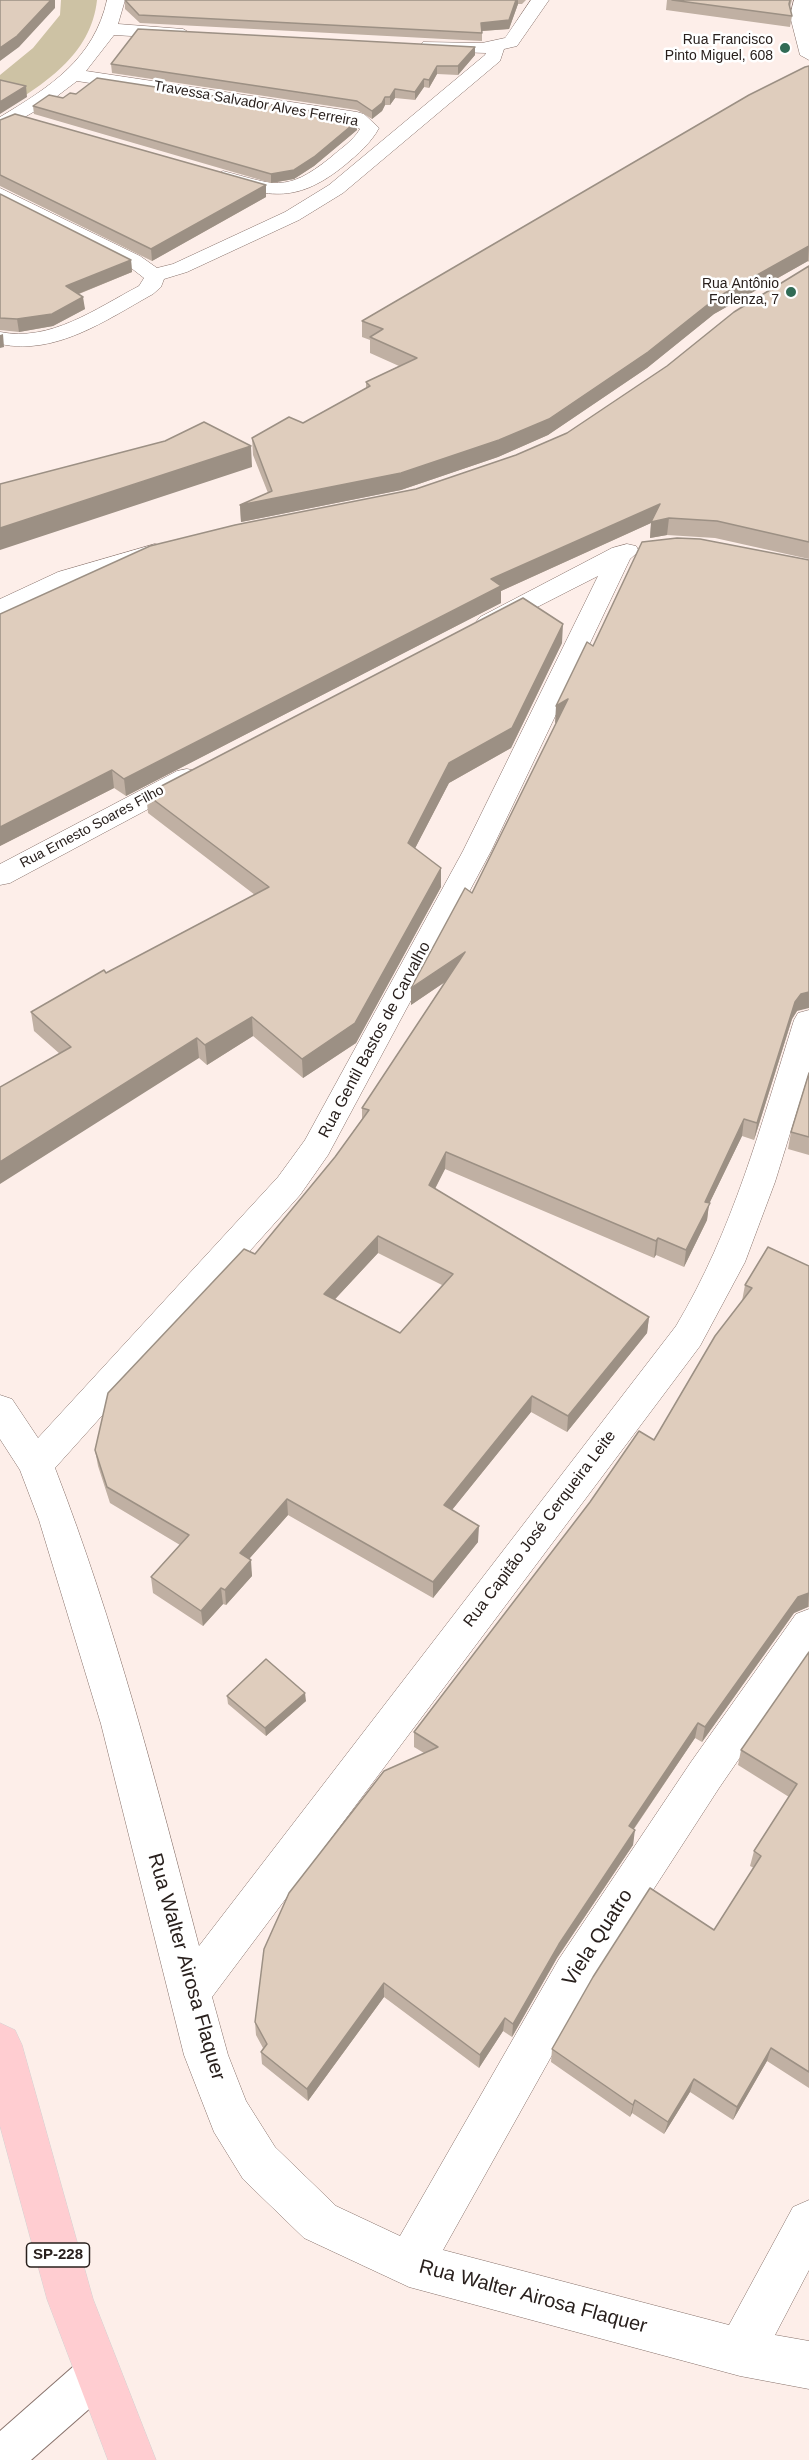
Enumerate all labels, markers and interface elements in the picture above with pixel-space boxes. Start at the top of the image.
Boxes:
place label: Rua Francisco Pinto Miguel, 608 [665,32,773,64]
marker: Rua Francisco Pinto Miguel, 608 [778,41,792,55]
street label: Travessa Salvador Alves Ferreira [153,78,359,130]
place label: Rua Antônio Forlenza, 7 [702,276,779,308]
marker: Rua Antônio Forlenza, 7 [784,285,798,299]
street label: Rua Ernesto Soares Filho [17,782,167,872]
street label: Rua Gentil Bastos de Carvalho [315,939,435,1141]
street label: Rua Capitão José Cerqueira Leite [460,1427,620,1631]
street label: Rua Walter Airosa Flaquer [142,1851,230,2083]
street label: Viela Quatro [558,1885,638,1991]
road number: SP-228 [26,2243,90,2267]
street label: Rua Walter Airosa Flaquer [416,2255,650,2339]

